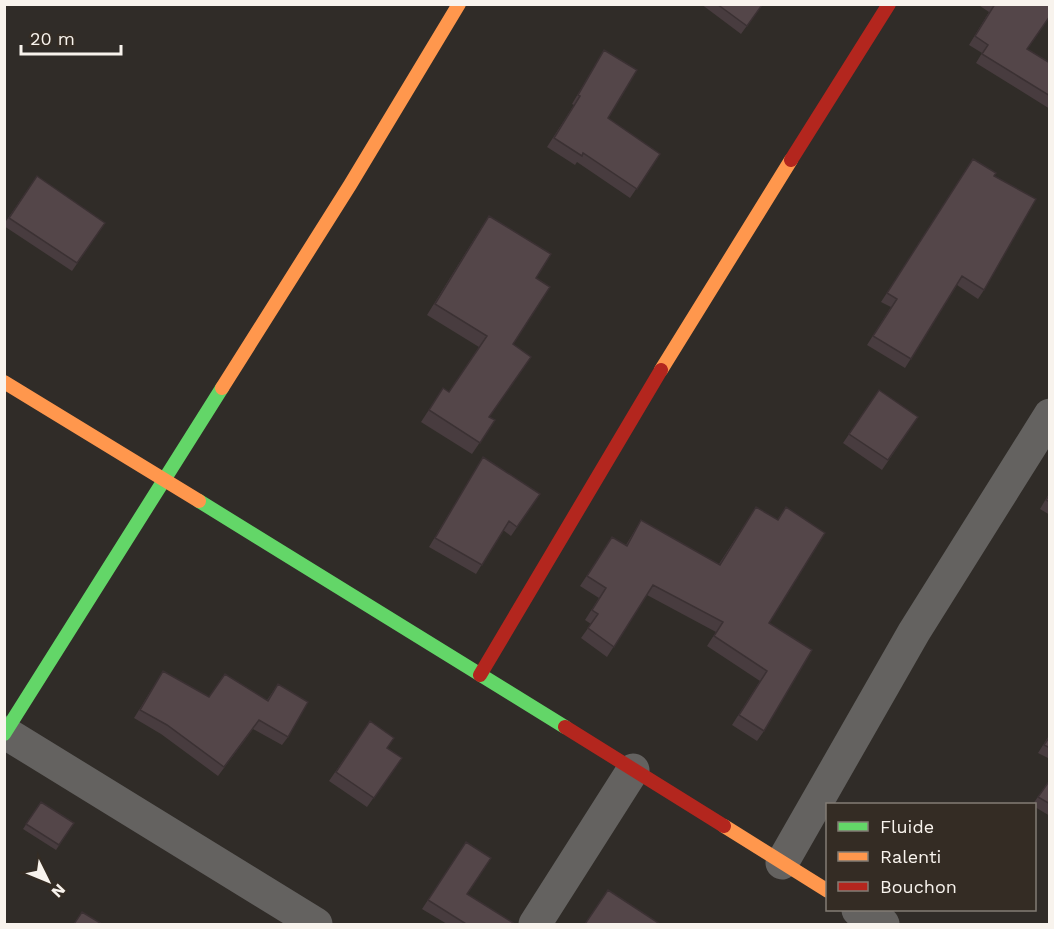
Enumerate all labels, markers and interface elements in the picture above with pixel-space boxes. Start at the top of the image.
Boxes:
scale bar [21,18,122,56]
text: 20 m [30,28,75,49]
legend [826,803,1036,911]
text: Fluide [880,816,934,837]
text: Ralenti [880,846,941,867]
north arrow [18,851,78,911]
text: Bouchon [880,876,957,897]
text: N [48,880,70,902]

